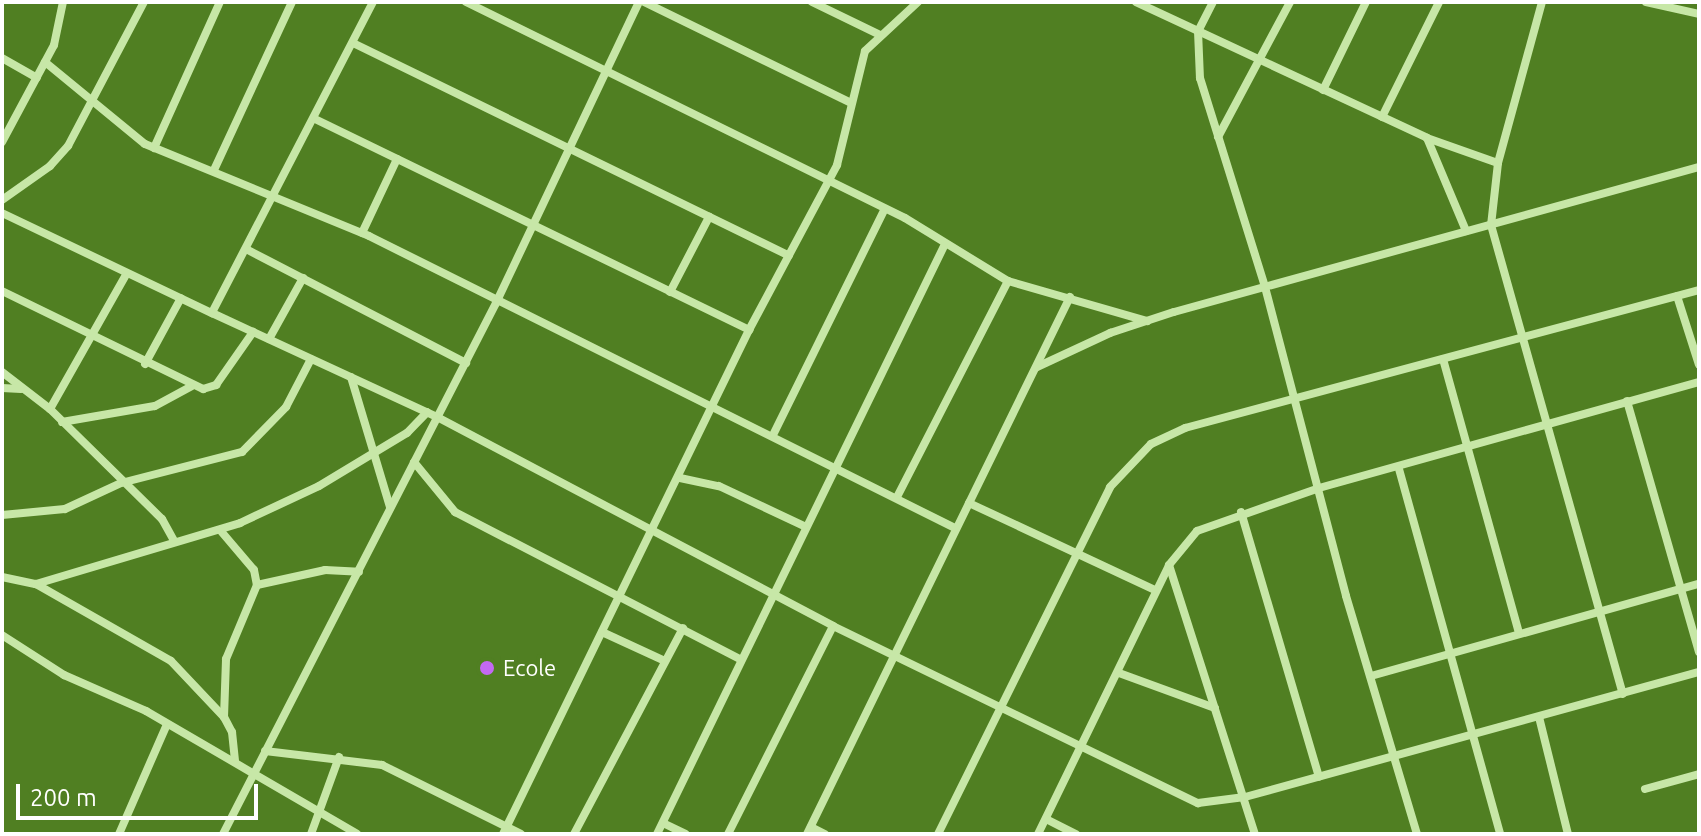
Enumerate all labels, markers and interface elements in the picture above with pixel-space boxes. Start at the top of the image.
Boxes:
place label: Ecole [503,655,556,681]
marker: Ecole [478,659,496,677]
scale bar [20,768,262,818]
text: 200 m [30,784,97,811]

